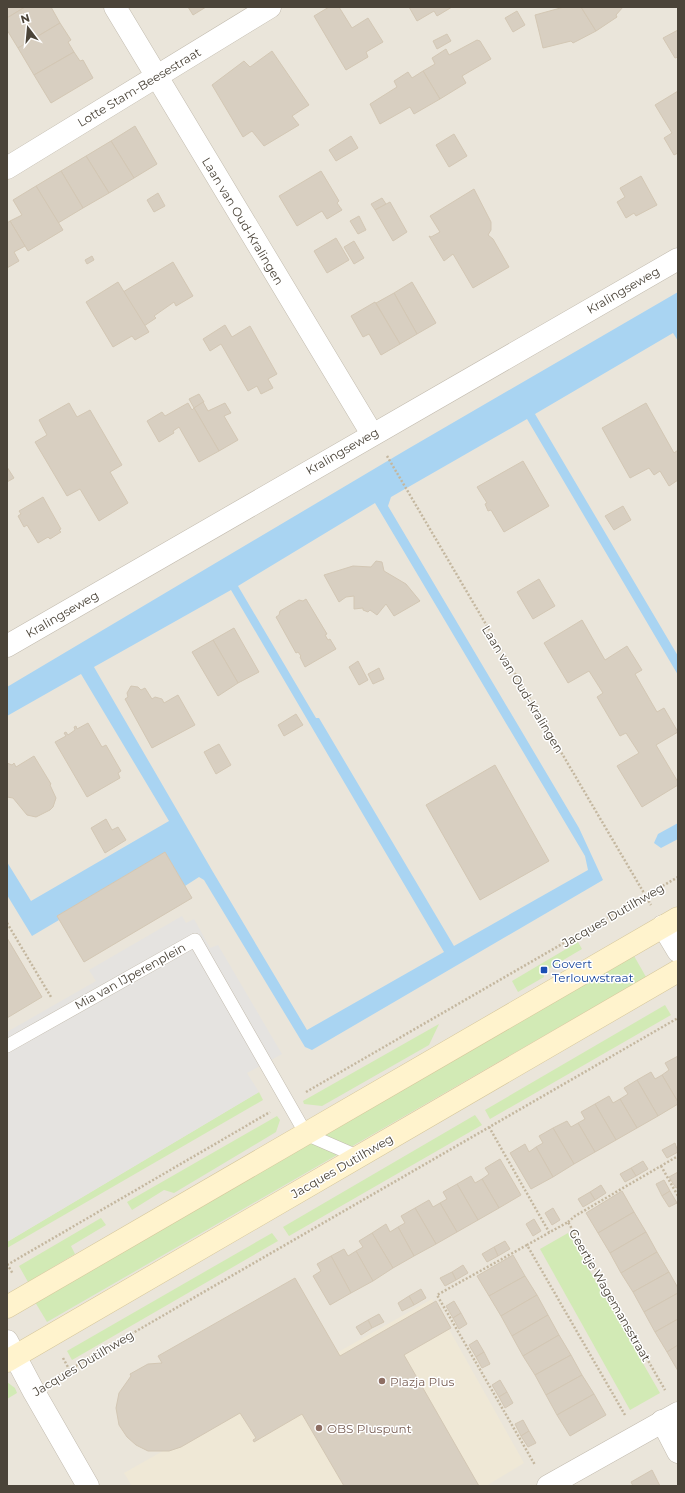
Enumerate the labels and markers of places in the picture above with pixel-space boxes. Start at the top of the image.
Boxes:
place label: Govert Terlouwstraat [552,956,634,985]
marker: Govert Terlouwstraat [539,965,549,975]
place label: Plazja Plus [390,1374,454,1389]
marker: Plazja Plus [377,1376,387,1386]
place label: OBS Pluspunt [327,1421,412,1436]
marker: OBS Pluspunt [314,1423,324,1433]

